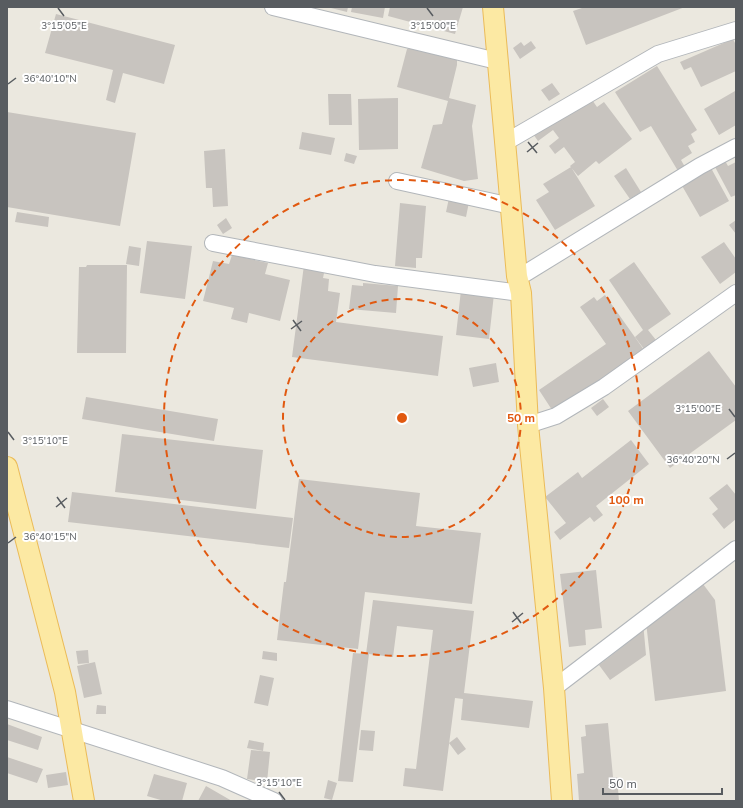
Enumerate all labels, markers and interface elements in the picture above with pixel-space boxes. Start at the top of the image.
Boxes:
text: 3°15'05"E [41,19,87,33]
text: 3°15'00"E [410,19,456,33]
text: 36°40'10"N [23,72,77,86]
text: 3°15'00"E [675,402,721,416]
text: 50 m [507,410,535,426]
centre of rings [395,411,409,425]
text: 3°15'10"E [22,434,68,448]
text: 36°40'20"N [666,453,720,467]
text: 100 m [608,492,644,508]
text: 36°40'15"N [23,530,77,544]
scale bar [603,770,722,796]
text: 3°15'10"E [256,776,302,790]
text: 50 m [609,776,637,792]

